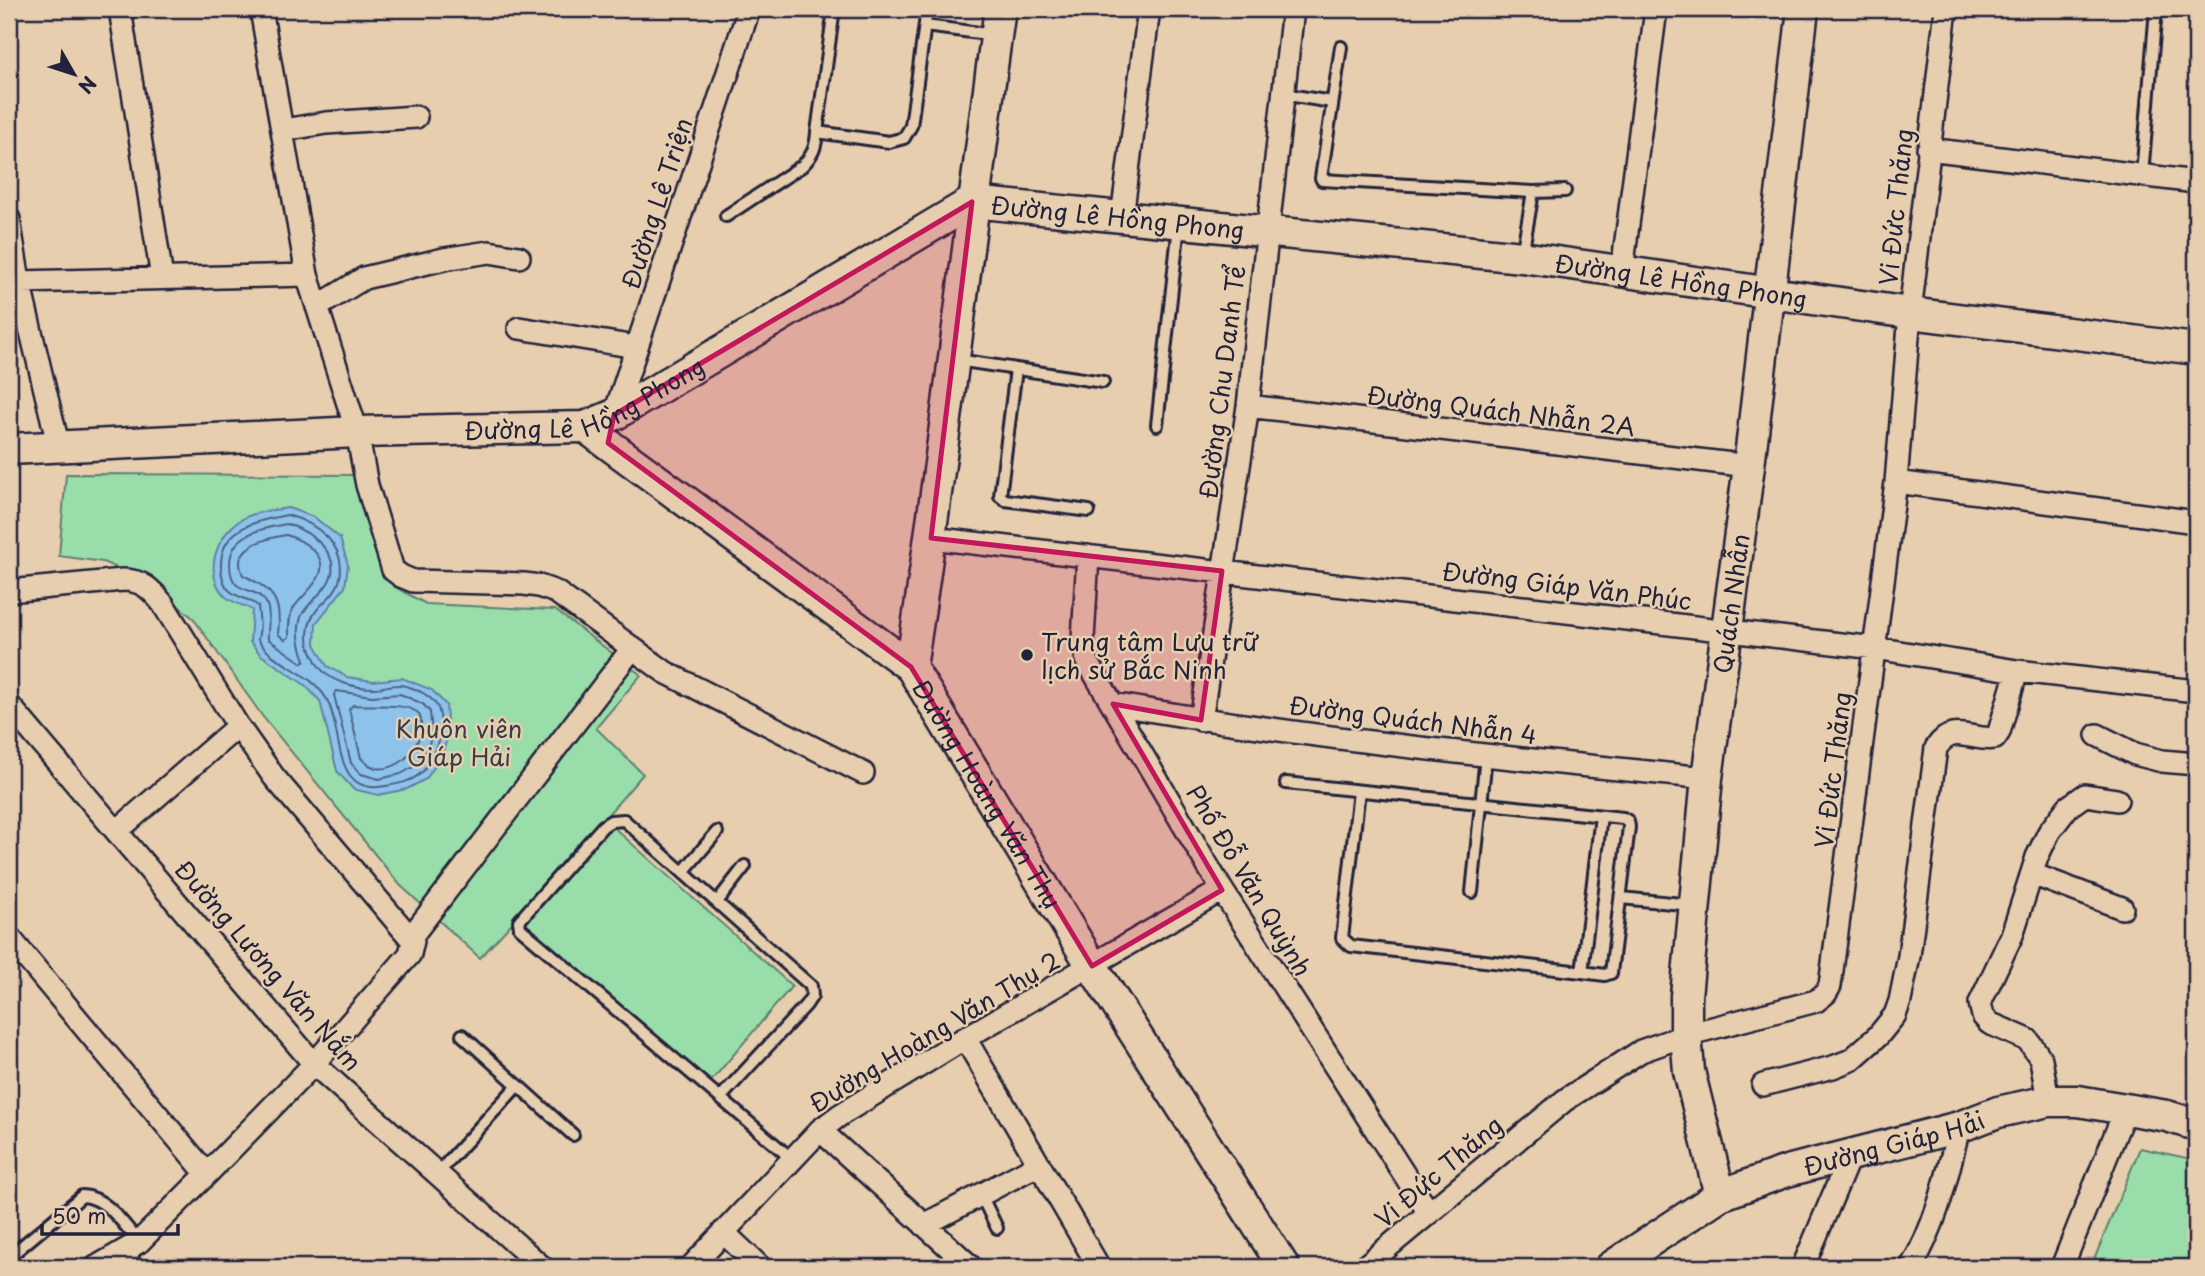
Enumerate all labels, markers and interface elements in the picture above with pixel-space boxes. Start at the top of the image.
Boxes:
north arrow [38,38,108,108]
text: N [72,71,104,100]
street label: Đường Lê Triện [611,113,701,293]
street label: Vi Đức Thăng [1869,127,1921,287]
street label: Đường Lê Hồng Phong [989,186,1246,247]
street label: Đường Lê Hồng Phong [1553,244,1810,316]
street label: Đường Chu Danh Tể [1189,263,1253,501]
street label: Đường Lê Hồng Phong [464,347,711,448]
street label: Đường Quách Nhẫn 2A [1365,376,1637,444]
street label: Quách Nhẫn [1703,531,1758,676]
street label: Đường Giáp Văn Phúc [1440,552,1694,618]
place label: Trung tâm Lưu trữ lịch sử Bắc Ninh [1041,623,1259,687]
marker: Trung tâm Lưu trữ lịch sử Bắc Ninh [1019,647,1035,663]
street label: Đường Hoàng Văn Thụ [904,672,1071,915]
street label: Đường Quách Nhẫn 4 [1287,686,1539,752]
street label: Vi Đức Thăng [1805,690,1859,850]
park label: Khuôn viên Giáp Hải [396,710,522,774]
street label: Phố Đỗ Văn Quỳnh [1178,777,1322,983]
street label: Đường Lương Văn Nắm [167,852,371,1078]
street label: Đường Hoàng Văn Thụ 2 [802,942,1066,1120]
street label: Đường Giáp Hải [1799,1101,1989,1184]
street label: Vi Đức Thăng [1366,1107,1510,1235]
scale bar [42,1192,178,1236]
text: 50 m [52,1199,106,1231]

